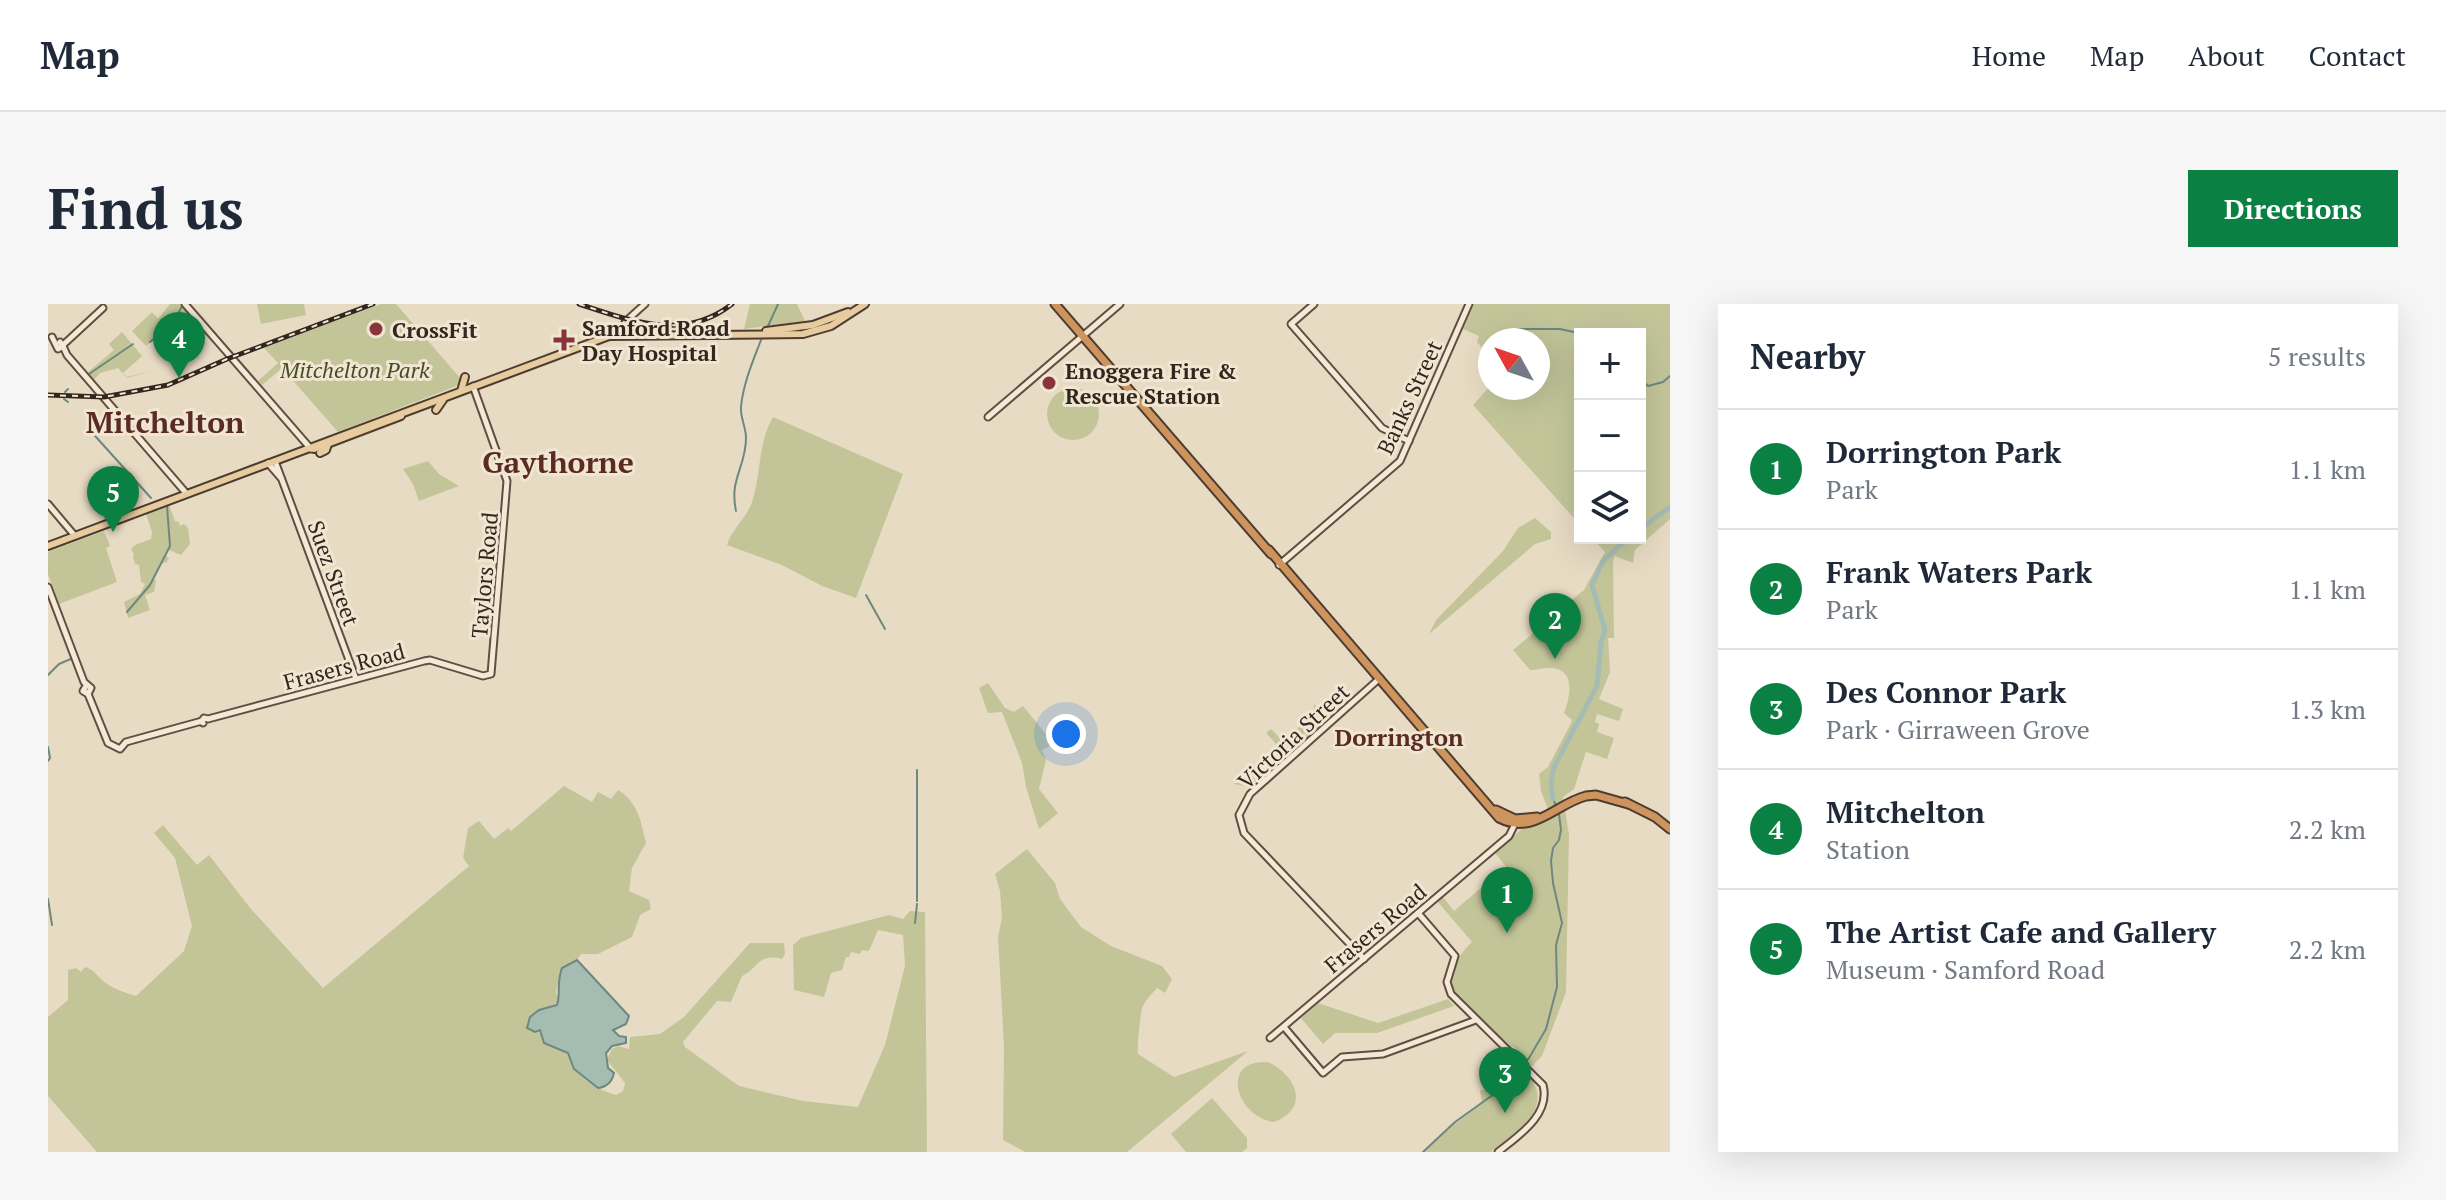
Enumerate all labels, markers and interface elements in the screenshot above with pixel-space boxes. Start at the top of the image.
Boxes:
text: Map [40,30,120,80]
text: Home [1972,37,2046,74]
text: Map [2090,37,2144,74]
text: About [2188,37,2265,74]
text: Contact [2309,37,2406,74]
button: Directions [2188,170,2398,247]
text: Find us [48,171,244,245]
pin: 4 [153,312,205,378]
place label: Samford Road Day Hospital [582,313,730,367]
place label: CrossFit [392,315,478,344]
marker: CrossFit [367,320,385,338]
north arrow [1478,328,1550,400]
map controls [1574,328,1646,544]
button: + [1574,328,1646,400]
marker: Samford Road Day Hospital [553,329,575,351]
text: Nearby [1750,334,1865,379]
street label: Banks Street [1370,335,1448,459]
text: 5 results [2268,339,2366,373]
park label: Mitchelton Park [279,355,430,384]
place label: Enoggera Fire & Rescue Station [1065,356,1237,410]
marker: Enoggera Fire & Rescue Station [1040,374,1058,392]
button: − [1574,400,1646,472]
district label: Mitchelton [86,402,244,442]
text: Dorrington Park [1826,432,2061,472]
district label: Gaythorne [482,442,634,482]
text: 1 [1769,452,1783,486]
text: 1.1 km [2289,452,2366,486]
pin: 5 [87,466,139,532]
button: layers [1574,472,1646,544]
text: Park [1826,472,1878,506]
street label: Taylors Road [464,511,504,639]
street label: Suez Street [302,516,366,630]
text: Frank Waters Park [1826,552,2092,592]
text: 2 [1769,572,1783,606]
text: 1.1 km [2289,572,2366,606]
text: Park [1826,592,1878,626]
pin: 2 [1529,593,1581,659]
street label: Frasers Road [280,636,408,696]
text: Des Connor Park [1826,672,2066,712]
street label: Victoria Street [1231,677,1355,795]
text: 3 [1769,692,1783,726]
text: 1.3 km [2289,692,2366,726]
text: Park · Girraween Grove [1826,712,2090,746]
your location [1046,714,1086,754]
district label: Dorrington [1335,721,1464,753]
text: Mitchelton [1826,792,1985,832]
text: 4 [1769,812,1783,846]
text: 2.2 km [2289,812,2366,846]
text: Station [1826,832,1910,866]
pin: 1 [1481,867,1533,933]
street label: Frasers Road [1318,877,1432,979]
text: The Artist Cafe and Gallery [1826,912,2216,952]
text: 5 [1769,932,1783,966]
text: 2.2 km [2289,932,2366,966]
text: Museum · Samford Road [1826,952,2105,986]
pin: 3 [1479,1047,1531,1113]

